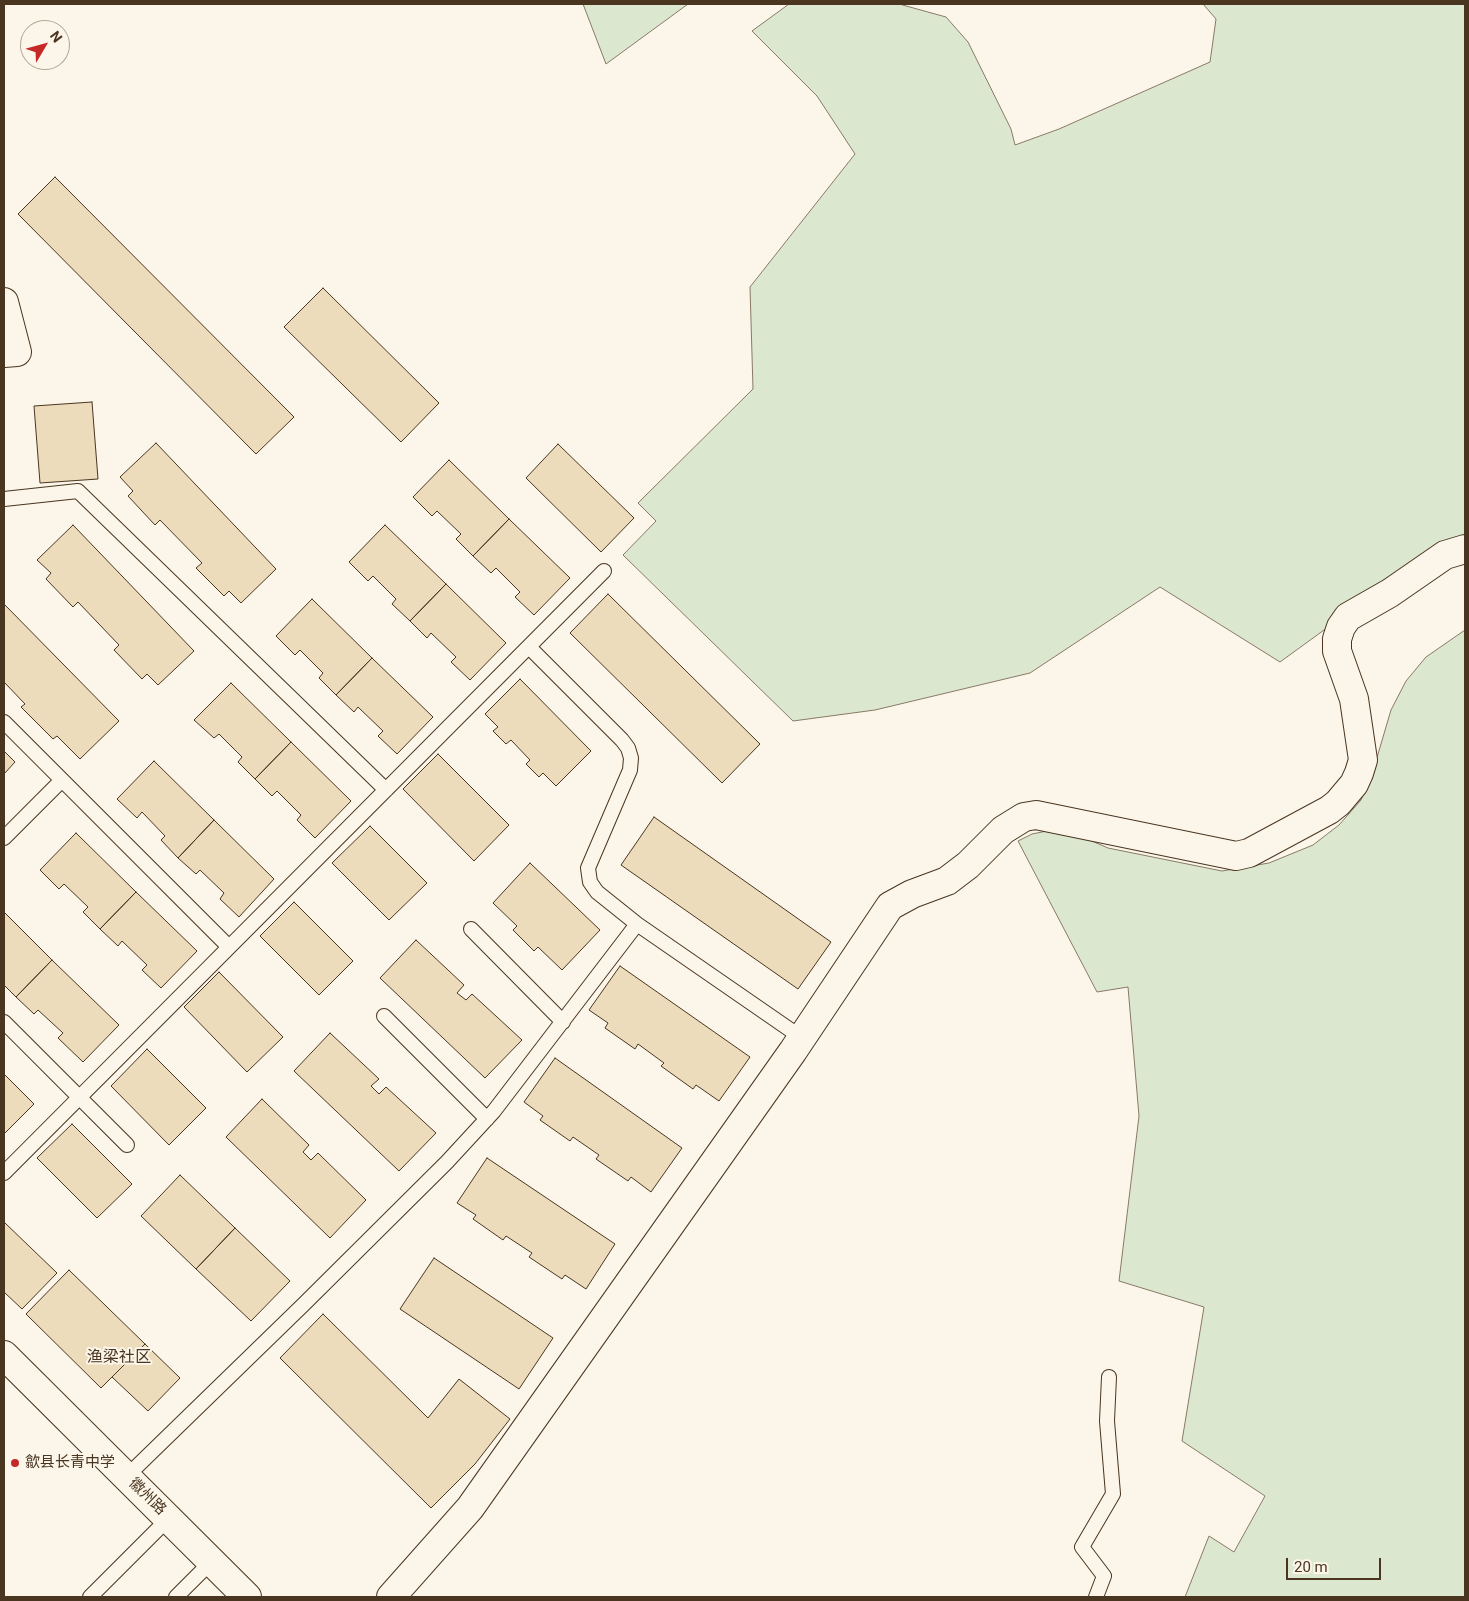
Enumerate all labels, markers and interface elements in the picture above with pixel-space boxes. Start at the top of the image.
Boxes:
north arrow [20,20,70,70]
text: N [47,28,66,45]
district label: 渔梁社区 [87,1348,151,1368]
place label: 歙县长青中学 [25,1454,115,1472]
marker: 歙县长青中学 [9,1457,21,1469]
street label: 徽州路 [125,1475,169,1519]
scale bar [1289,1548,1384,1580]
text: 20 m [1294,1558,1328,1576]

